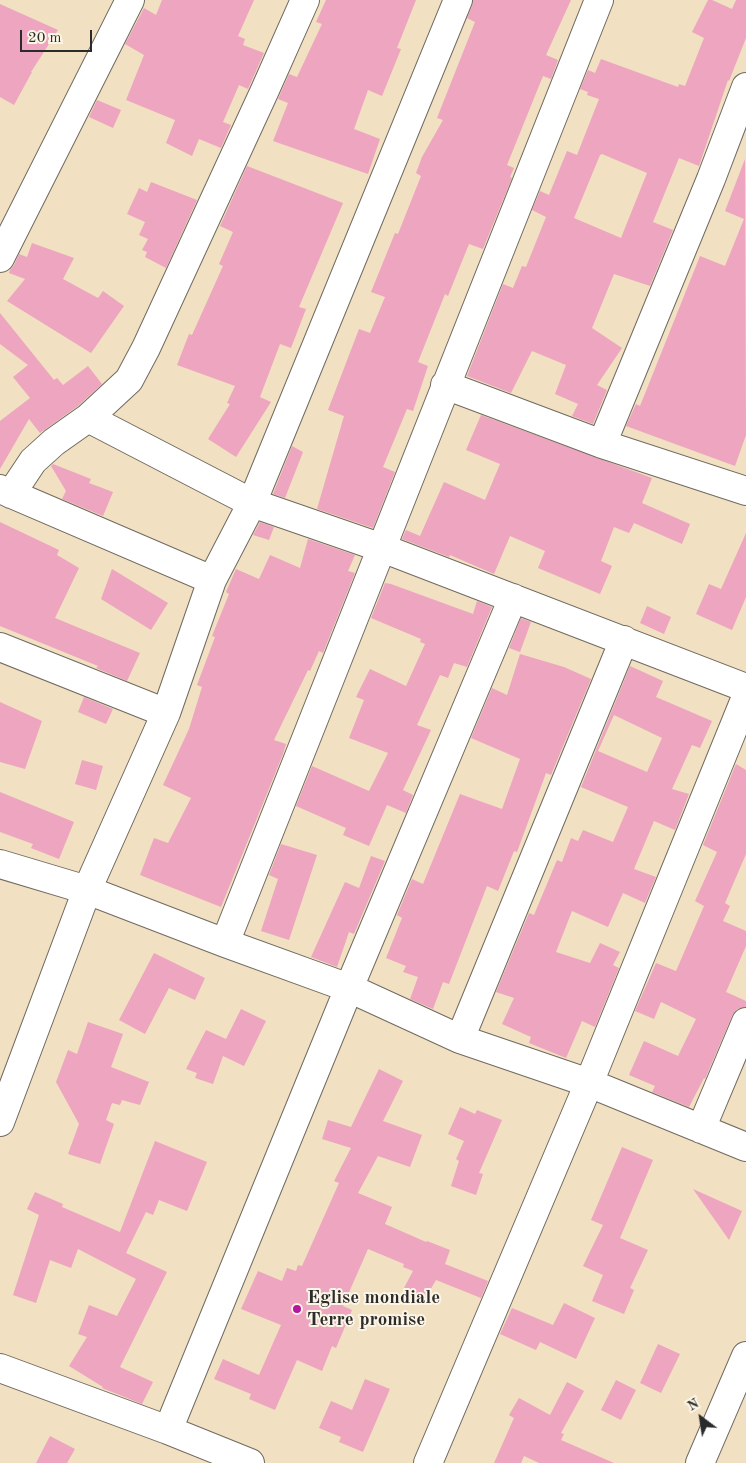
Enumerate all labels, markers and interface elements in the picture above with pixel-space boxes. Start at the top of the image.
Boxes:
scale bar [22,20,95,52]
text: 20 m [28,31,62,46]
place label: Eglise mondiale Terre promise [307,1287,440,1331]
marker: Eglise mondiale Terre promise [291,1303,303,1315]
north arrow [676,1393,726,1443]
text: N [685,1396,701,1414]

